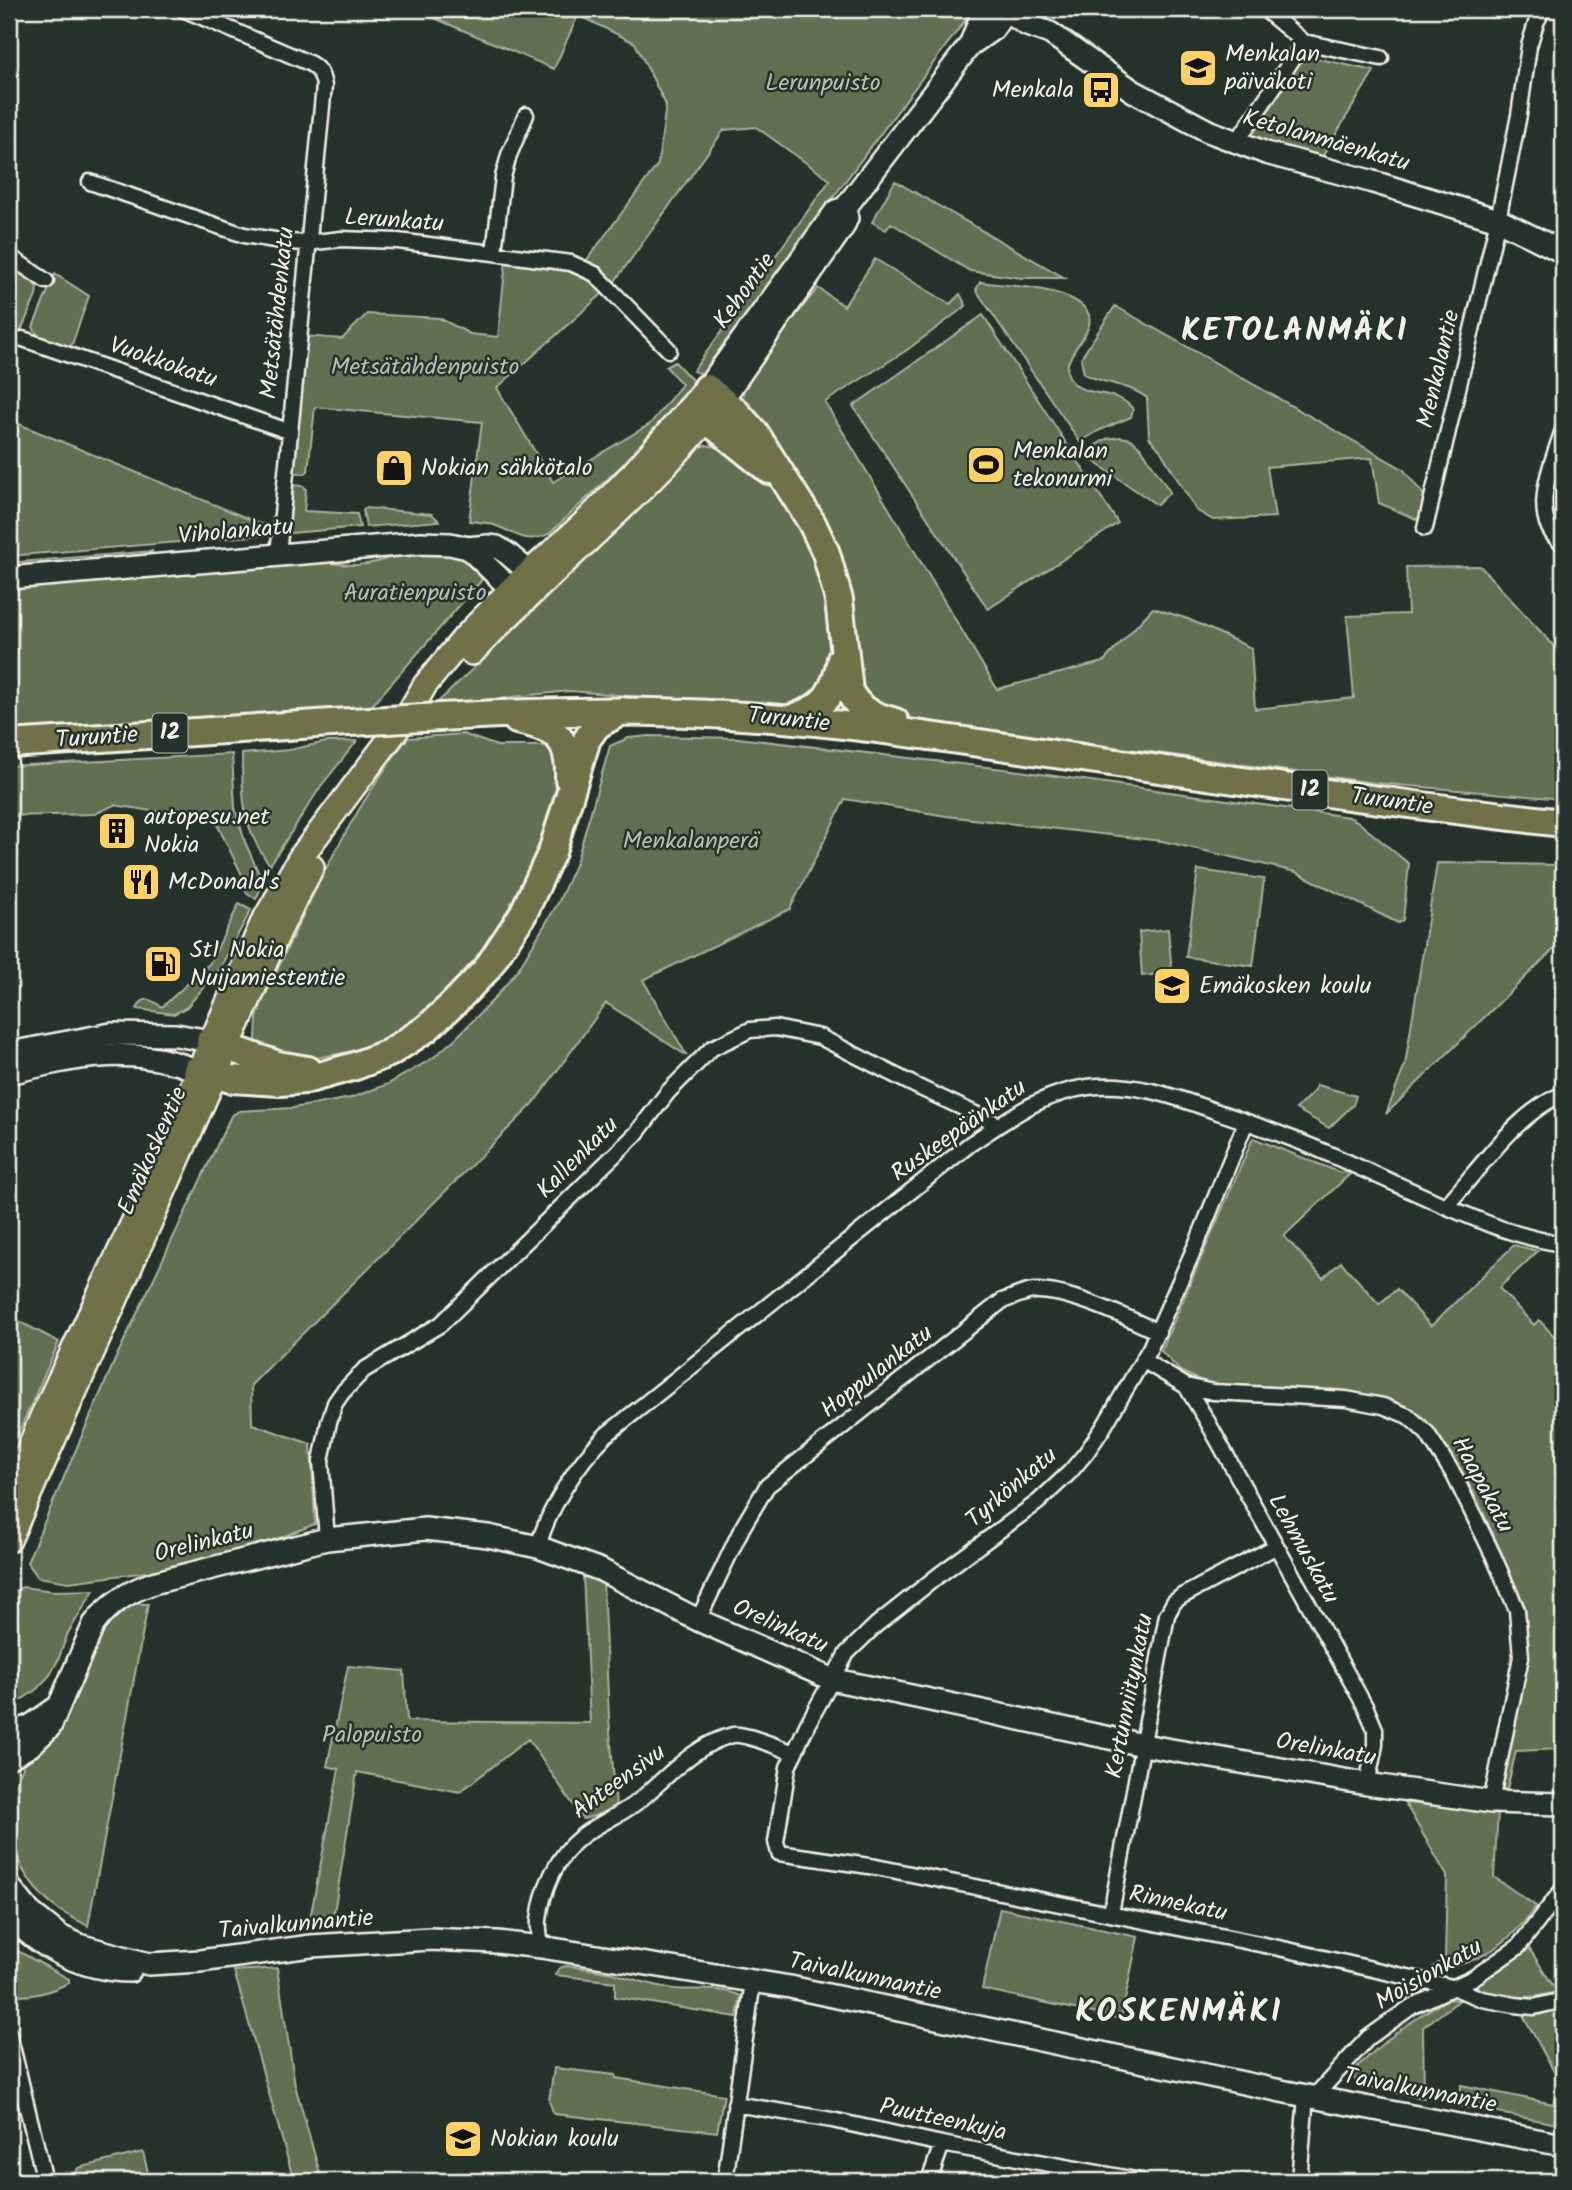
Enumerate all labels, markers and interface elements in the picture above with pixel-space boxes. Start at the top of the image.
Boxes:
place label: Menkalan päiväkoti [1224,35,1320,102]
school or university icon: Menkalan päiväkoti [1177,47,1219,89]
park label: Lerunpuisto [765,64,881,103]
bus stop icon: Menkala [1080,69,1122,111]
place label: Menkala [992,71,1074,110]
street label: Ketolanmäenkatu [1238,98,1415,184]
street label: Lerunkatu [343,198,445,244]
street label: Metsätähdenkatu [250,224,306,401]
street label: Kehontie [704,244,787,338]
district label: KETOLANMÄKI [1181,306,1409,357]
street label: Menkalantie [1406,306,1472,432]
street label: Vuokkokatu [104,326,223,400]
park label: Metsätähdenpuisto [331,348,519,387]
place label: Menkalan tekonurmi [1013,432,1114,499]
sports icon: Menkalan tekonurmi [965,444,1007,486]
shop icon: Nokian sähkötalo [373,447,415,489]
place label: Nokian sähkötalo [421,449,593,488]
street label: Viholankatu [177,508,296,556]
park label: Auratienpuisto [343,574,487,613]
street label: Turuntie [746,696,832,744]
road number: 12 [152,713,188,752]
street label: Turuntie [55,716,140,760]
road number: 12 [1292,770,1328,810]
street label: Turuntie [1348,777,1436,827]
place label: autopesu.net Nokia [144,798,270,865]
building icon: autopesu.net Nokia [96,810,138,852]
park label: Menkalanperä [623,822,761,861]
restaurant icon: McDonald's [120,861,162,903]
place label: McDonald's [168,863,280,902]
place label: St1 Nokia Nuijamiestentie [190,931,346,998]
fuel station icon: St1 Nokia Nuijamiestentie [142,943,184,985]
school or university icon: Emäkosken koulu [1151,965,1193,1007]
place label: Emäkosken koulu [1199,967,1372,1006]
street label: Ruskeepäänkatu [883,1069,1036,1193]
street label: Emäkoskentie [107,1080,199,1222]
street label: Kallenkatu [527,1107,629,1209]
street label: Hoppulankatu [812,1315,942,1429]
street label: Haapakatu [1440,1430,1524,1541]
street label: Tyrkönkatu [957,1437,1067,1538]
street label: Lehmuskatu [1257,1487,1350,1612]
street label: Orelinkatu [150,1512,258,1574]
street label: Orelinkatu [726,1589,835,1666]
street label: Kertunniitynkatu [1095,1610,1165,1782]
park label: Palopuisto [322,1716,422,1755]
street label: Orelinkatu [1273,1722,1380,1778]
street label: Ahteensivu [564,1734,675,1830]
street label: Rinnekatu [1125,1875,1231,1934]
street label: Taivalkunnantie [217,1899,375,1951]
street label: Moisionkatu [1368,1928,1490,2022]
street label: Taivalkunnantie [785,1942,945,2012]
district label: KOSKENMÄKI [1075,1987,1283,2038]
street label: Taivalkunnantie [1340,2057,1500,2125]
street label: Puutteenkuja [876,2087,1010,2153]
school or university icon: Nokian koulu [442,2118,484,2160]
place label: Nokian koulu [490,2120,619,2159]

